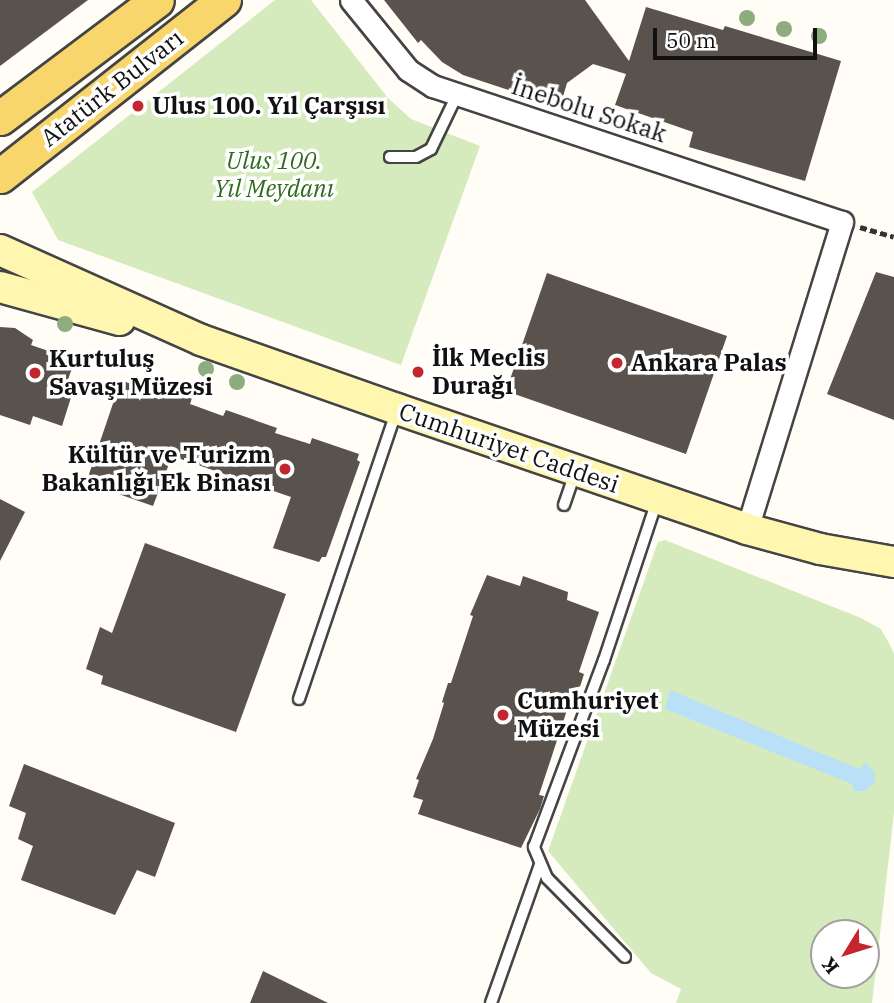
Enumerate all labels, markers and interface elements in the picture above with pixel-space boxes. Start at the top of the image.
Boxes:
scale bar [656,14,820,58]
street label: Atatürk Bulvarı [35,23,189,153]
text: 50 m [666,26,716,54]
street label: İnebolu Sokak [508,71,670,149]
place label: Ulus 100. Yıl Çarşısı [152,92,386,120]
marker: Ulus 100. Yıl Çarşısı [130,98,146,114]
park label: Ulus 100. Yıl Meydanı [214,147,334,203]
place label: İlk Meclis Durağı [432,344,546,400]
place label: Kurtuluş Savaşı Müzesi [49,345,213,401]
place label: Ankara Palas [631,349,787,377]
marker: Ankara Palas [609,355,625,371]
marker: İlk Meclis Durağı [410,364,426,380]
marker: Kurtuluş Savaşı Müzesi [27,365,43,381]
street label: Cumhuriyet Caddesi [395,397,623,499]
place label: Kültür ve Turizm Bakanlığı Ek Binası [41,441,271,497]
marker: Kültür ve Turizm Bakanlığı Ek Binası [277,461,293,477]
place label: Cumhuriyet Müzesi [517,687,658,743]
marker: Cumhuriyet Müzesi [495,707,511,723]
north arrow [810,919,880,989]
text: K [816,953,844,979]

